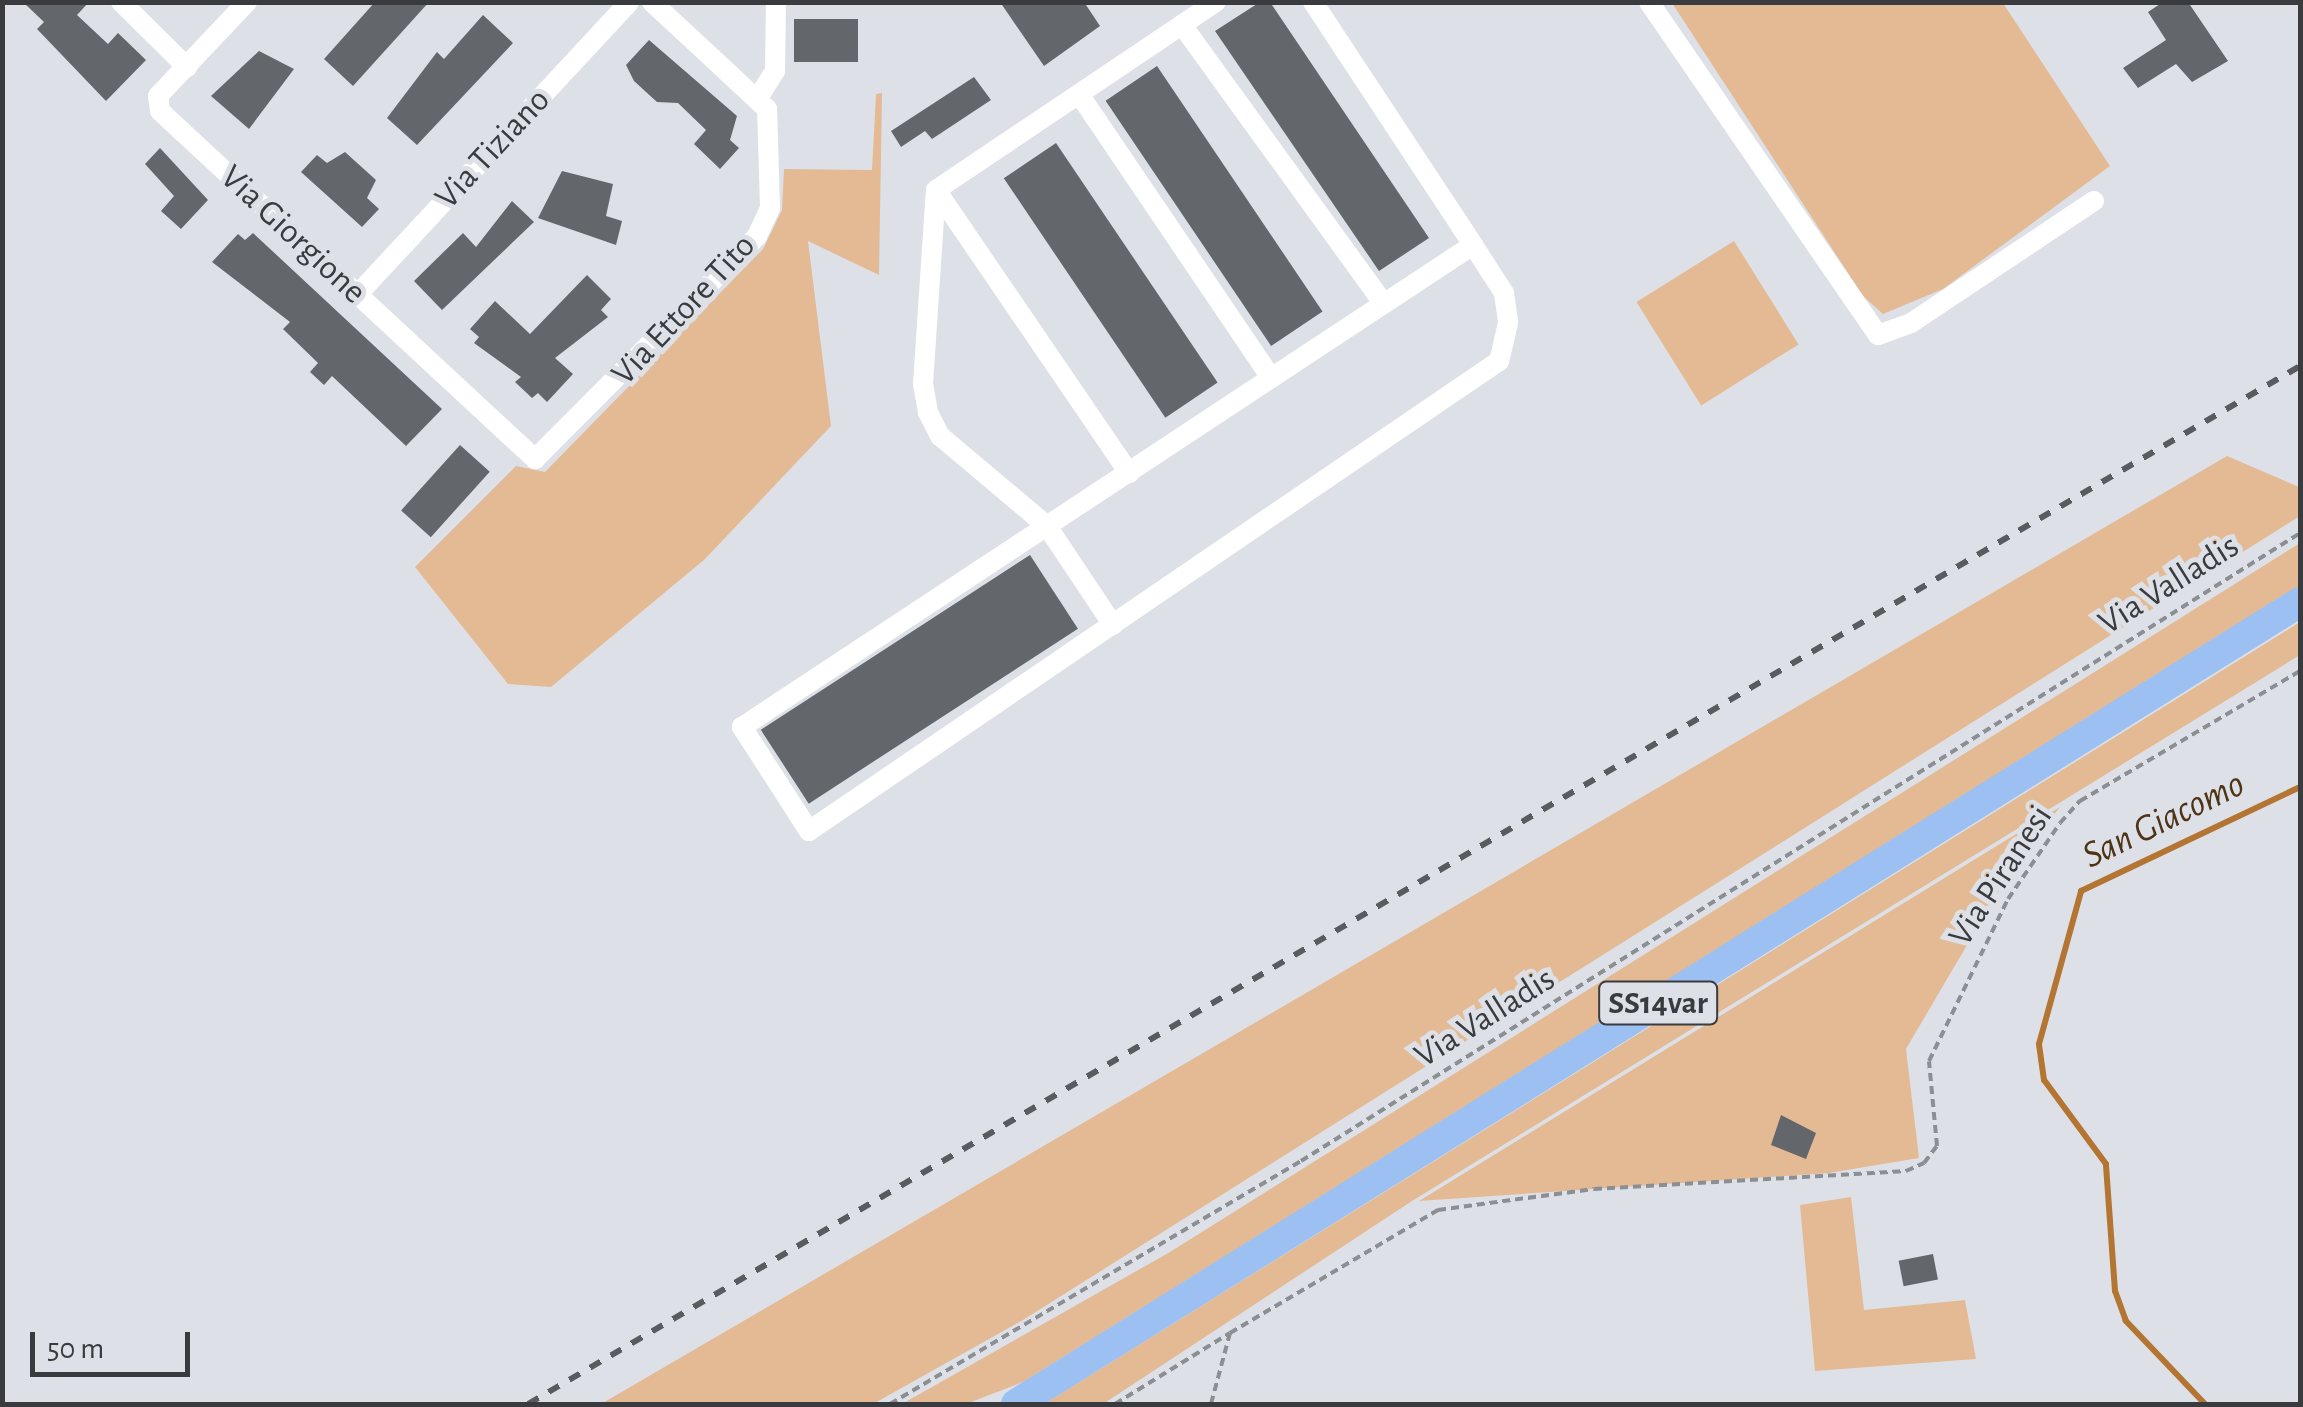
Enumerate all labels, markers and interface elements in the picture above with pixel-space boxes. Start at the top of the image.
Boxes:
street label: Via Tiziano [427,80,559,218]
street label: Via Giorgione [211,157,375,313]
street label: Via Ettore Tito [603,226,765,394]
street label: Via Valladis [2091,526,2247,644]
water label: San Giacomo [2076,762,2252,880]
street label: Via Piranesi [1940,798,2062,954]
street label: Via Valladis [1407,959,1563,1077]
road number: SS14var [1598,976,1718,1030]
scale bar [35,1312,195,1374]
text: 50 m [47,1334,104,1364]

